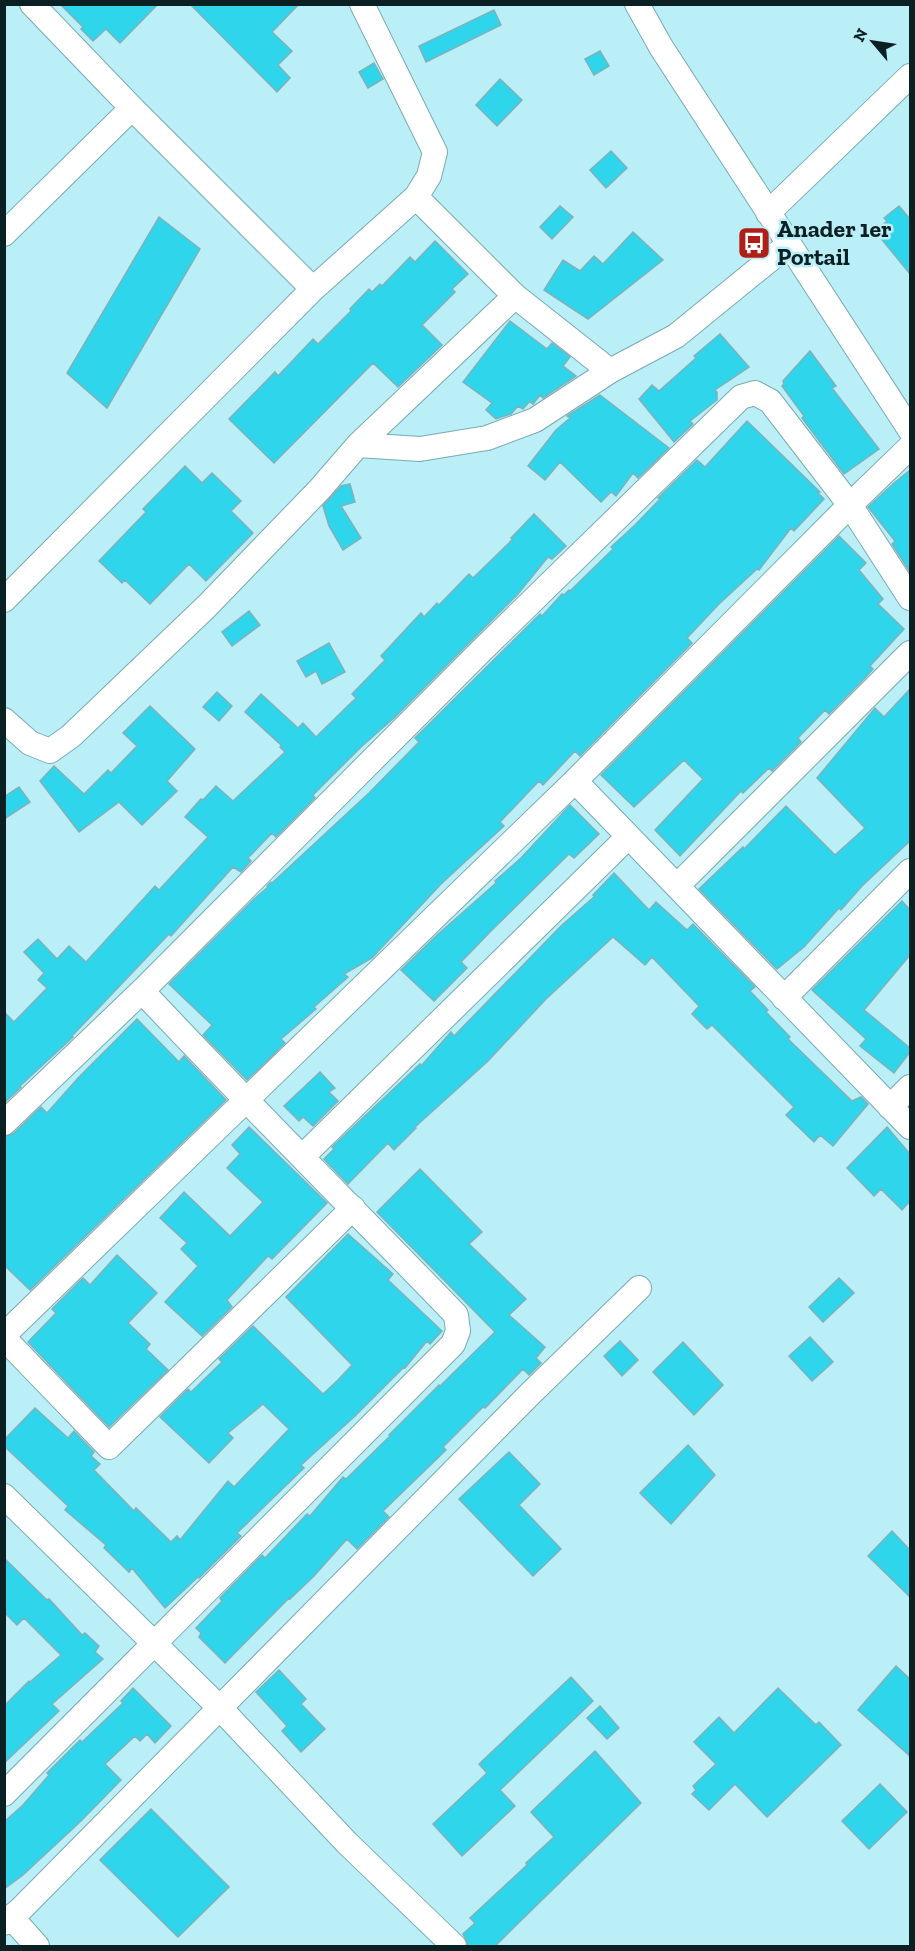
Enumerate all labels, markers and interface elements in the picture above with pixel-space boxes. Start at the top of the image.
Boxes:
north arrow [843,12,903,72]
text: N [849,25,872,45]
place label: Anader 1er Portail [777,214,892,271]
bus stop icon: Anader 1er Portail [736,225,772,261]

